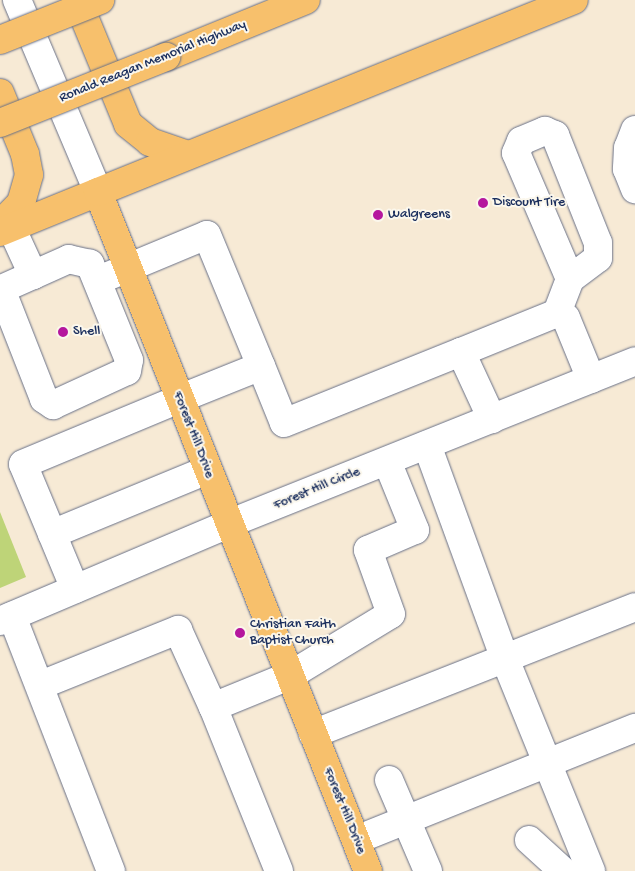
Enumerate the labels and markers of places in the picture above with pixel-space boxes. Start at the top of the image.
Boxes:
place label: Discount Tire [493,195,565,211]
marker: Discount Tire [477,197,489,209]
place label: Walgreens [388,207,450,223]
marker: Walgreens [372,209,384,221]
place label: Shell [73,324,100,340]
marker: Shell [57,326,69,338]
place label: Christian Faith Baptist Church [250,617,336,650]
marker: Christian Faith Baptist Church [234,627,246,639]

